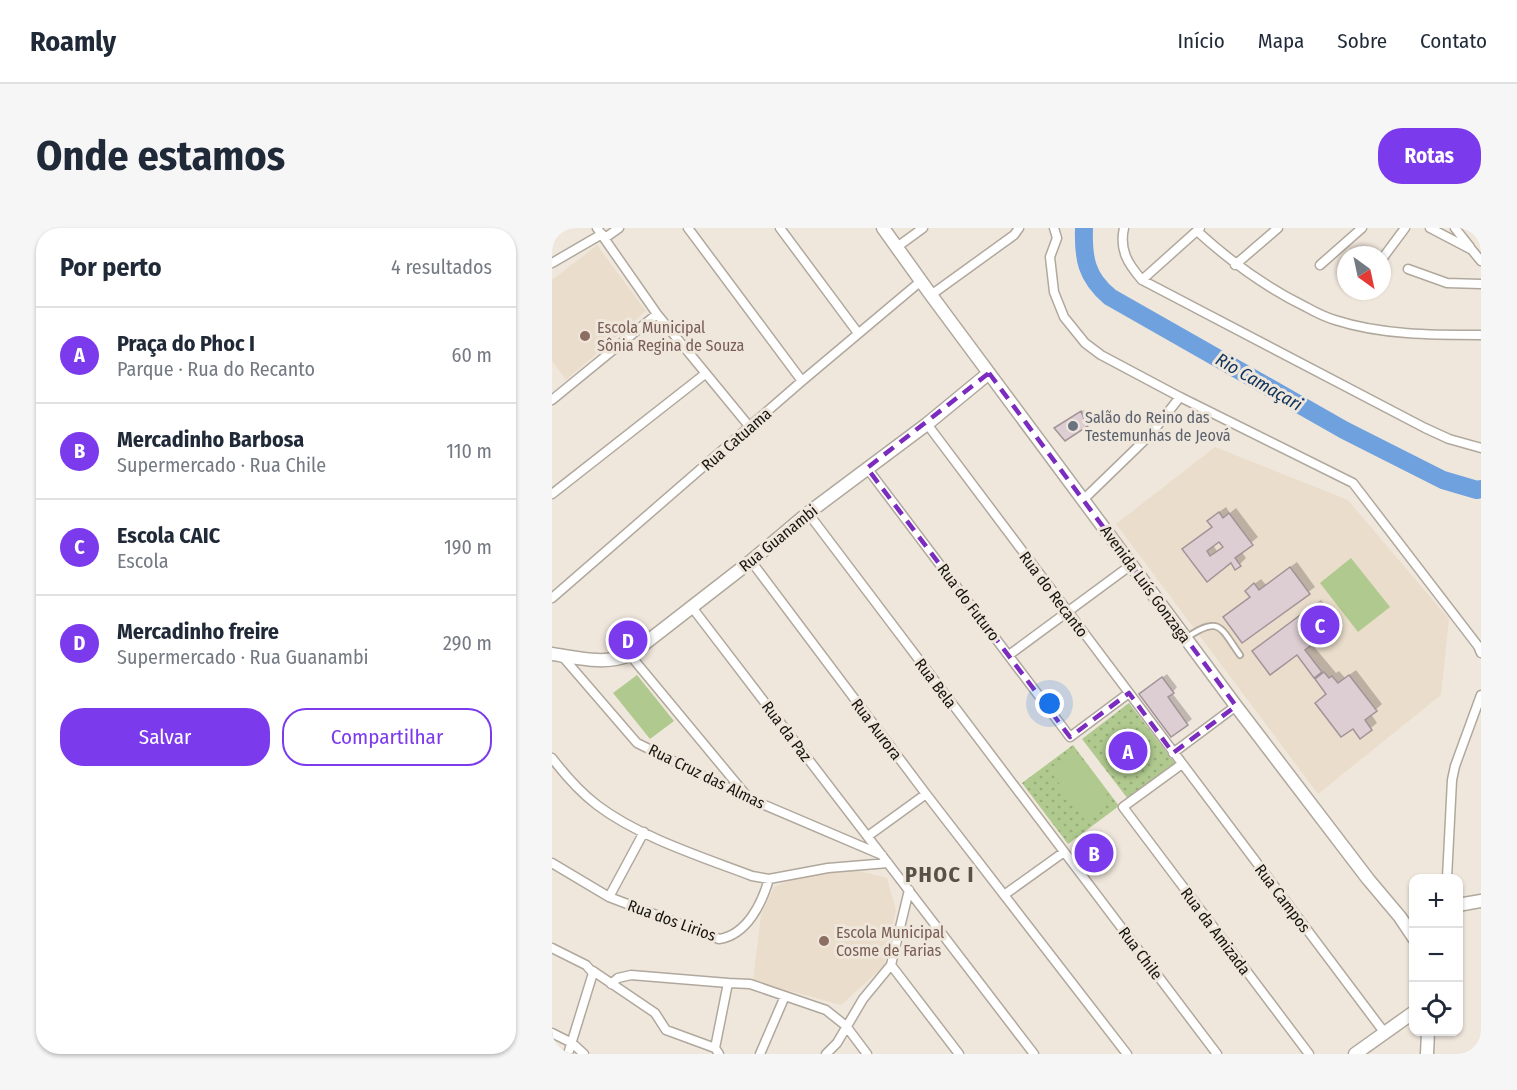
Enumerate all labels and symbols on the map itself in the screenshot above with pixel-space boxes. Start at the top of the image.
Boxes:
north arrow [1337,246,1391,300]
place label: Escola Municipal Sônia Regina de Souza [597,318,744,355]
marker: Escola Municipal Sônia Regina de Souza [578,329,592,343]
water label: Rio Camaçari [1212,348,1307,416]
street label: Rua Catuama [698,404,775,475]
place label: Salão do Reino das Testemunhas de Jeová [1085,408,1231,445]
marker: Salão do Reino das Testemunhas de Jeová [1066,419,1080,433]
street label: Rua Guanambi [735,501,821,576]
street label: Avenida Luís Gonzaga [1097,522,1195,647]
street label: Rua do Recanto [1015,548,1092,641]
street label: Rua do Futuro [934,560,1004,645]
pin: C [1300,602,1340,648]
pin: D [608,618,648,662]
street label: Rua Bela [911,655,961,712]
your location [1035,689,1064,718]
street label: Rua Aurora [847,695,906,764]
street label: Rua da Paz [758,697,815,765]
pin: A [1108,728,1148,774]
street label: Rua Cruz das Almas [646,740,768,813]
pin: B [1074,830,1114,876]
street label: Rua Campos [1251,860,1315,936]
district label: PHOC I [905,861,975,888]
street label: Rua da Amizada [1177,884,1255,979]
street label: Rua dos Lirios [625,896,719,945]
place label: Escola Municipal Cosme de Farias [836,923,944,960]
street label: Rua Chile [1115,923,1167,984]
marker: Escola Municipal Cosme de Farias [817,934,831,948]

